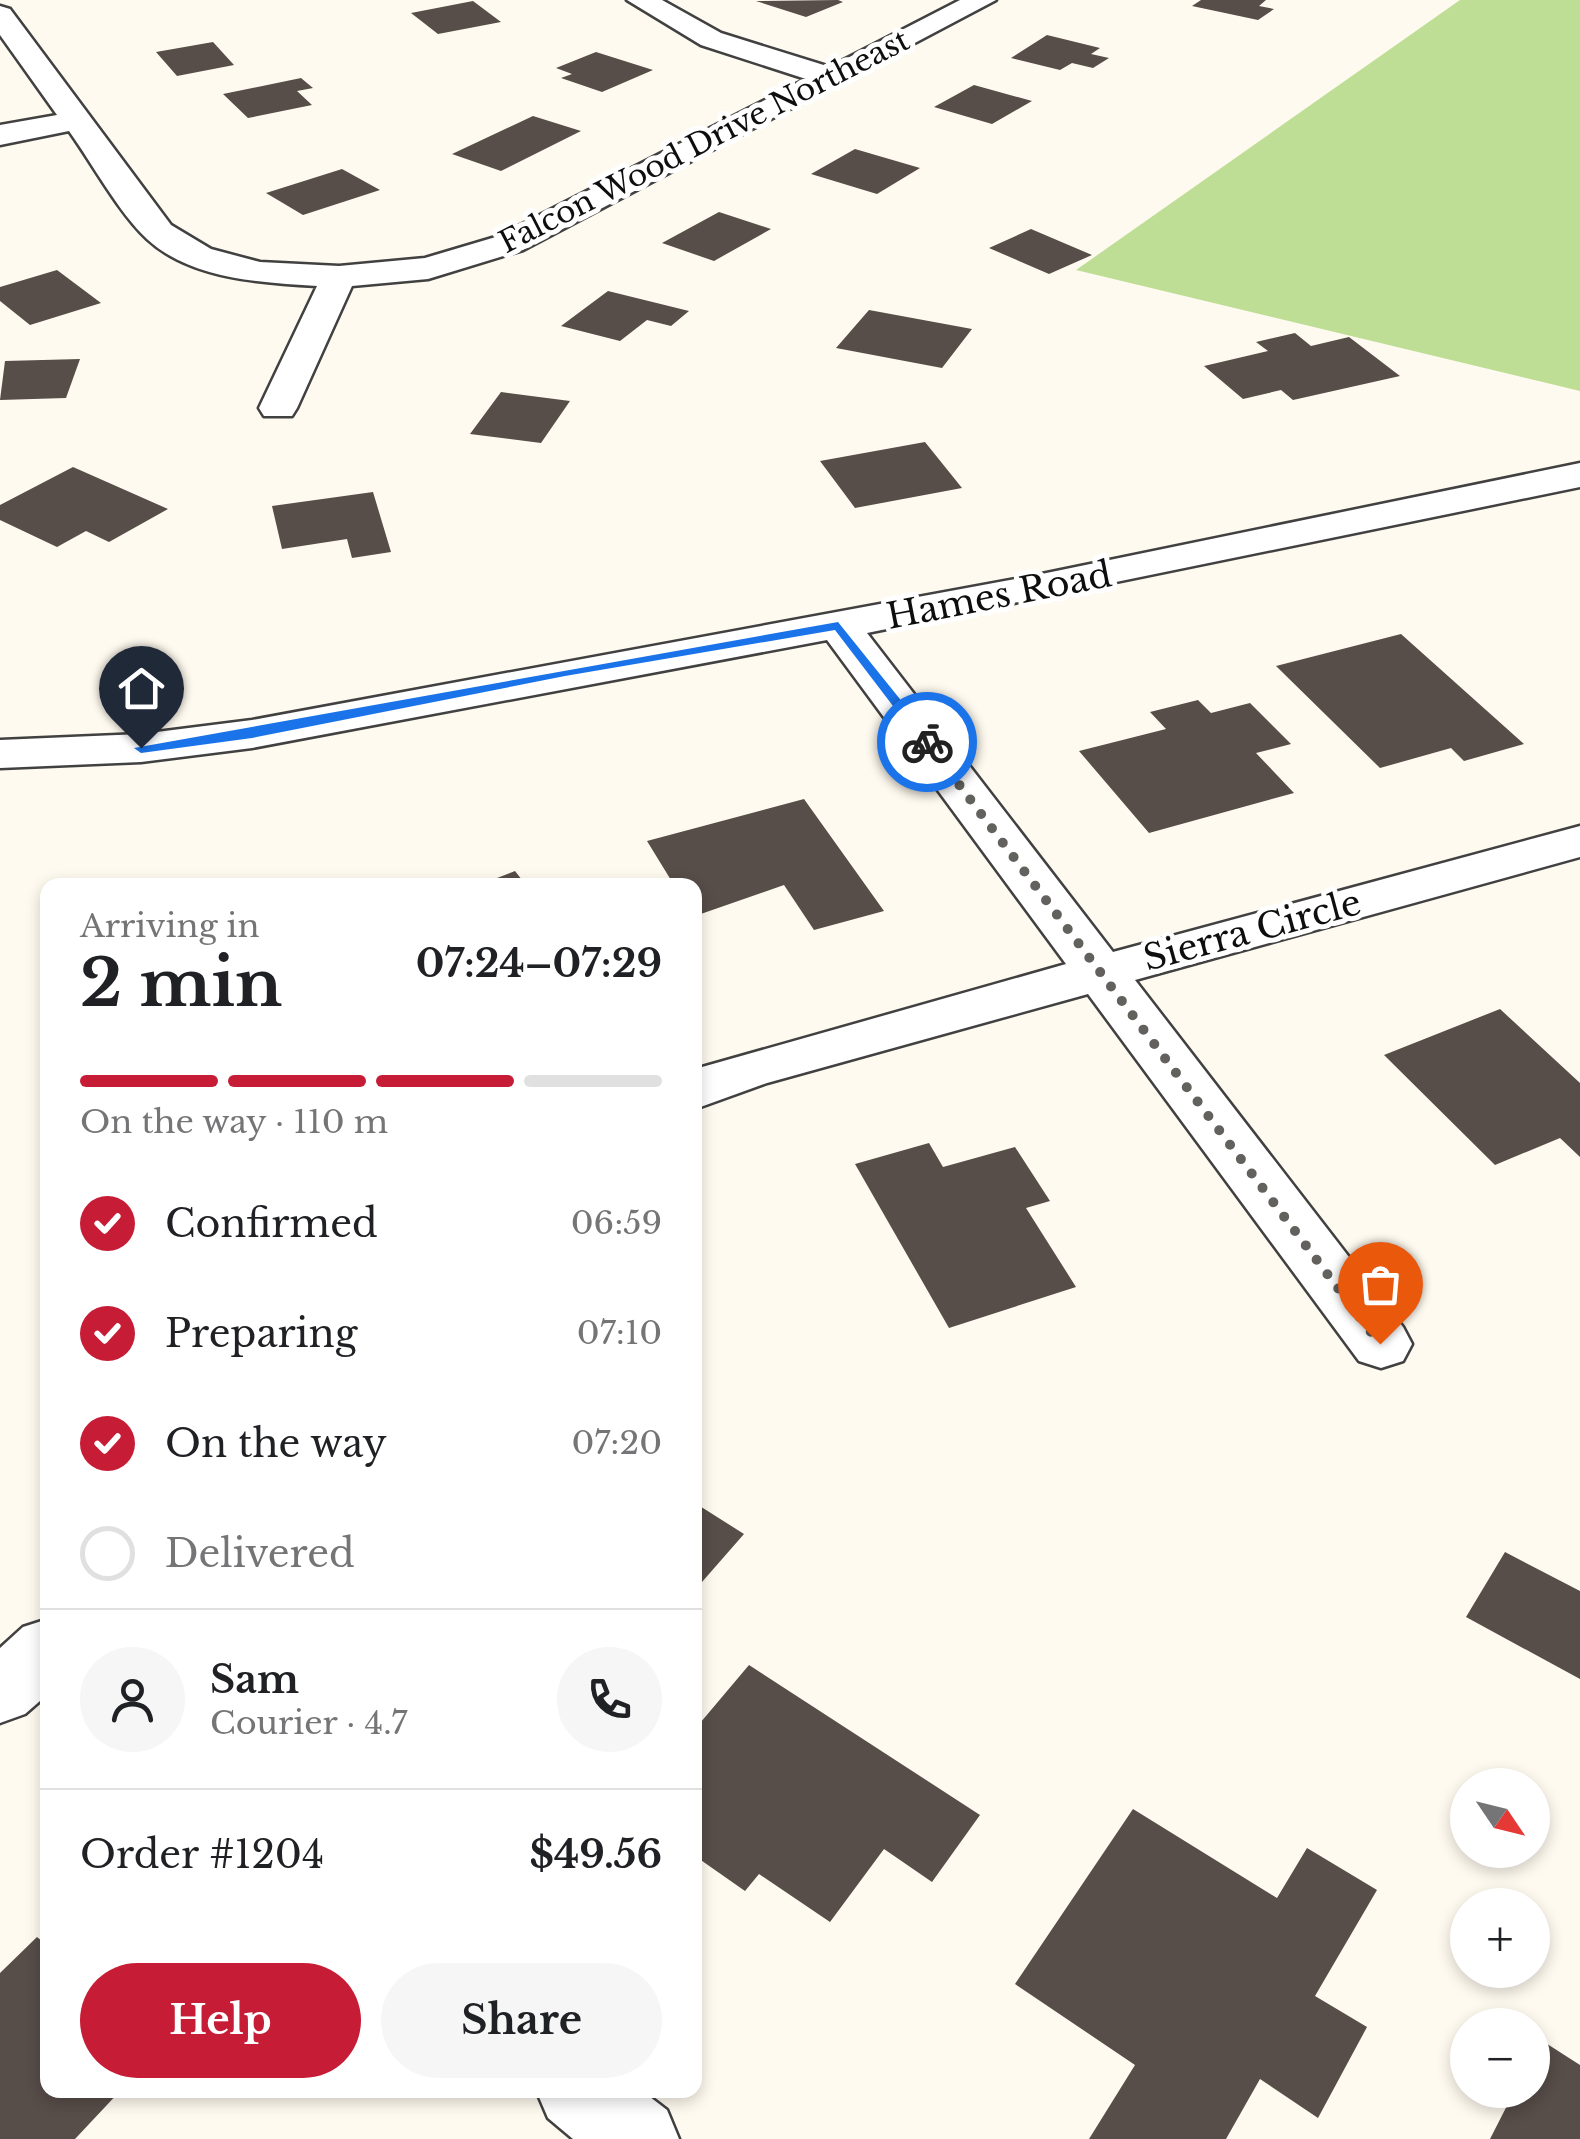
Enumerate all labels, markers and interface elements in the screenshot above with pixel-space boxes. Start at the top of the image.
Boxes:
street label: Falcon Wood Drive Northeast [493,21,916,261]
street label: Hames Road [883,552,1115,638]
pin [99,646,184,749]
icon: home [114,661,169,716]
courier [877,692,977,792]
icon: bike [900,715,955,770]
street label: Sierra Circle [1138,880,1366,980]
text: Arriving in [80,906,259,946]
text: 07:24–07:29 [416,940,662,987]
text: 2 min [80,943,282,1024]
text: On the way · 110 m [80,1102,388,1142]
icon: check [80,1196,135,1251]
text: Confirmed [165,1200,378,1247]
text: 06:59 [571,1203,662,1243]
pin [1338,1242,1423,1345]
icon: bag [1353,1257,1408,1312]
icon: check [80,1306,135,1361]
text: Preparing [165,1310,357,1357]
text: 07:10 [577,1313,662,1353]
icon: check [80,1416,135,1471]
text: On the way [165,1420,387,1467]
text: 07:20 [571,1423,662,1463]
text: Delivered [165,1530,355,1577]
button: person [80,1647,185,1752]
button: phone [557,1647,662,1752]
text: Sam [210,1656,299,1703]
text: Courier · 4.7 [210,1703,407,1743]
north arrow [1450,1768,1550,1868]
map controls [1450,1768,1550,2108]
text: Order #1204 [80,1831,324,1878]
text: $49.56 [530,1831,662,1878]
button: + [1450,1888,1550,1988]
button: Help [80,1963,361,2078]
button: Share [381,1963,662,2078]
button: − [1450,2008,1550,2108]

